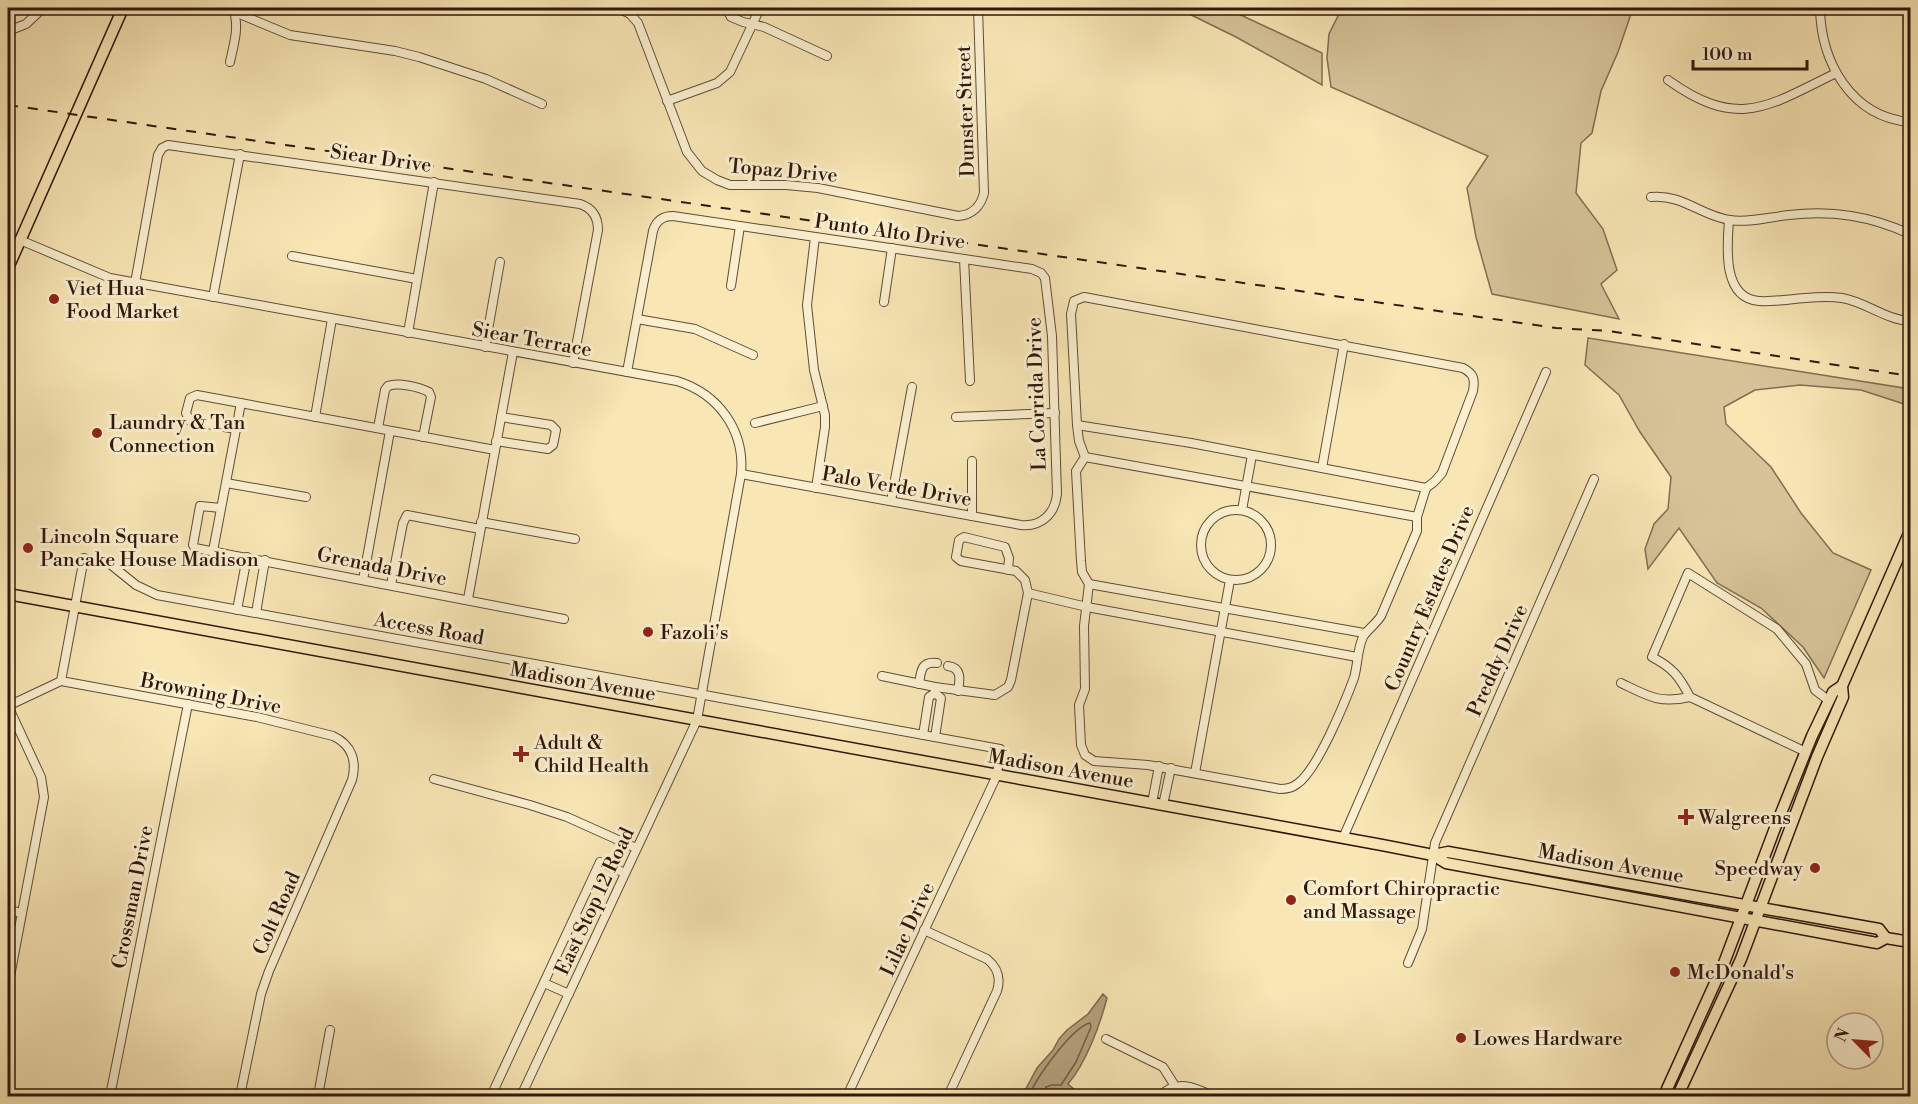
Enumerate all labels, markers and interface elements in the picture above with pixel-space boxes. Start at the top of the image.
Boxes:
scale bar [1693,33,1807,71]
text: 100 m [1702,43,1753,66]
street label: Dunster Street [952,45,981,177]
street label: Siear Drive [329,140,433,179]
street label: Topaz Drive [727,154,839,189]
street label: Punto Alto Drive [813,210,967,255]
place label: Viet Hua Food Market [65,277,179,325]
marker: Viet Hua Food Market [47,292,61,306]
street label: La Corrida Drive [1022,317,1053,471]
street label: Siear Terrace [470,318,594,363]
place label: Laundry & Tan Connection [109,411,245,459]
marker: Laundry & Tan Connection [90,426,104,440]
street label: Palo Verde Drive [820,462,974,513]
street label: Country Estates Drive [1380,502,1481,695]
place label: Lincoln Square Pancake House Madison [40,525,259,573]
marker: Lincoln Square Pancake House Madison [21,541,35,555]
street label: Grenada Drive [315,543,449,592]
street label: Preddy Drive [1463,601,1534,720]
street label: Access Road [371,607,486,652]
place label: Fazoli's [660,621,729,646]
marker: Fazoli's [641,625,655,639]
street label: Madison Avenue [508,657,658,708]
street label: Browning Drive [137,668,283,720]
place label: Adult & Child Health [533,731,649,779]
street label: Madison Avenue [986,744,1136,795]
marker: Adult & Child Health [512,745,530,763]
place label: Walgreens [1697,806,1791,831]
marker: Walgreens [1679,810,1693,824]
street label: Crossman Drive [107,823,160,971]
street label: East Stop 12 Road [550,823,641,980]
street label: Madison Avenue [1536,839,1686,890]
place label: Speedway [1715,857,1803,882]
marker: Speedway [1808,861,1822,875]
street label: Colt Road [248,868,307,959]
place label: Comfort Chiropractic and Massage [1303,877,1500,925]
street label: Lilac Drive [876,879,941,981]
marker: Comfort Chiropractic and Massage [1284,893,1298,907]
place label: McDonald's [1687,961,1794,986]
marker: McDonald's [1668,965,1682,979]
north arrow [1825,1011,1885,1071]
text: N [1831,1025,1854,1045]
place label: Lowes Hardware [1473,1027,1623,1052]
marker: Lowes Hardware [1454,1031,1468,1045]

